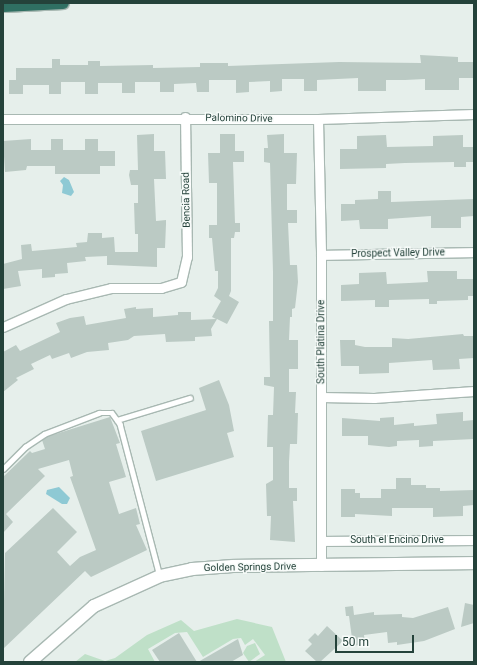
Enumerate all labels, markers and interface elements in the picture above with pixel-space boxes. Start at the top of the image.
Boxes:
street label: Palomino Drive [205,111,273,125]
street label: Bencia Road [180,172,192,228]
street label: Prospect Valley Drive [351,246,445,260]
street label: South Platina Drive [315,300,327,384]
street label: South el Encino Drive [350,534,444,546]
street label: Golden Springs Drive [204,560,296,574]
scale bar [337,627,416,653]
text: 50 m [342,635,369,649]

